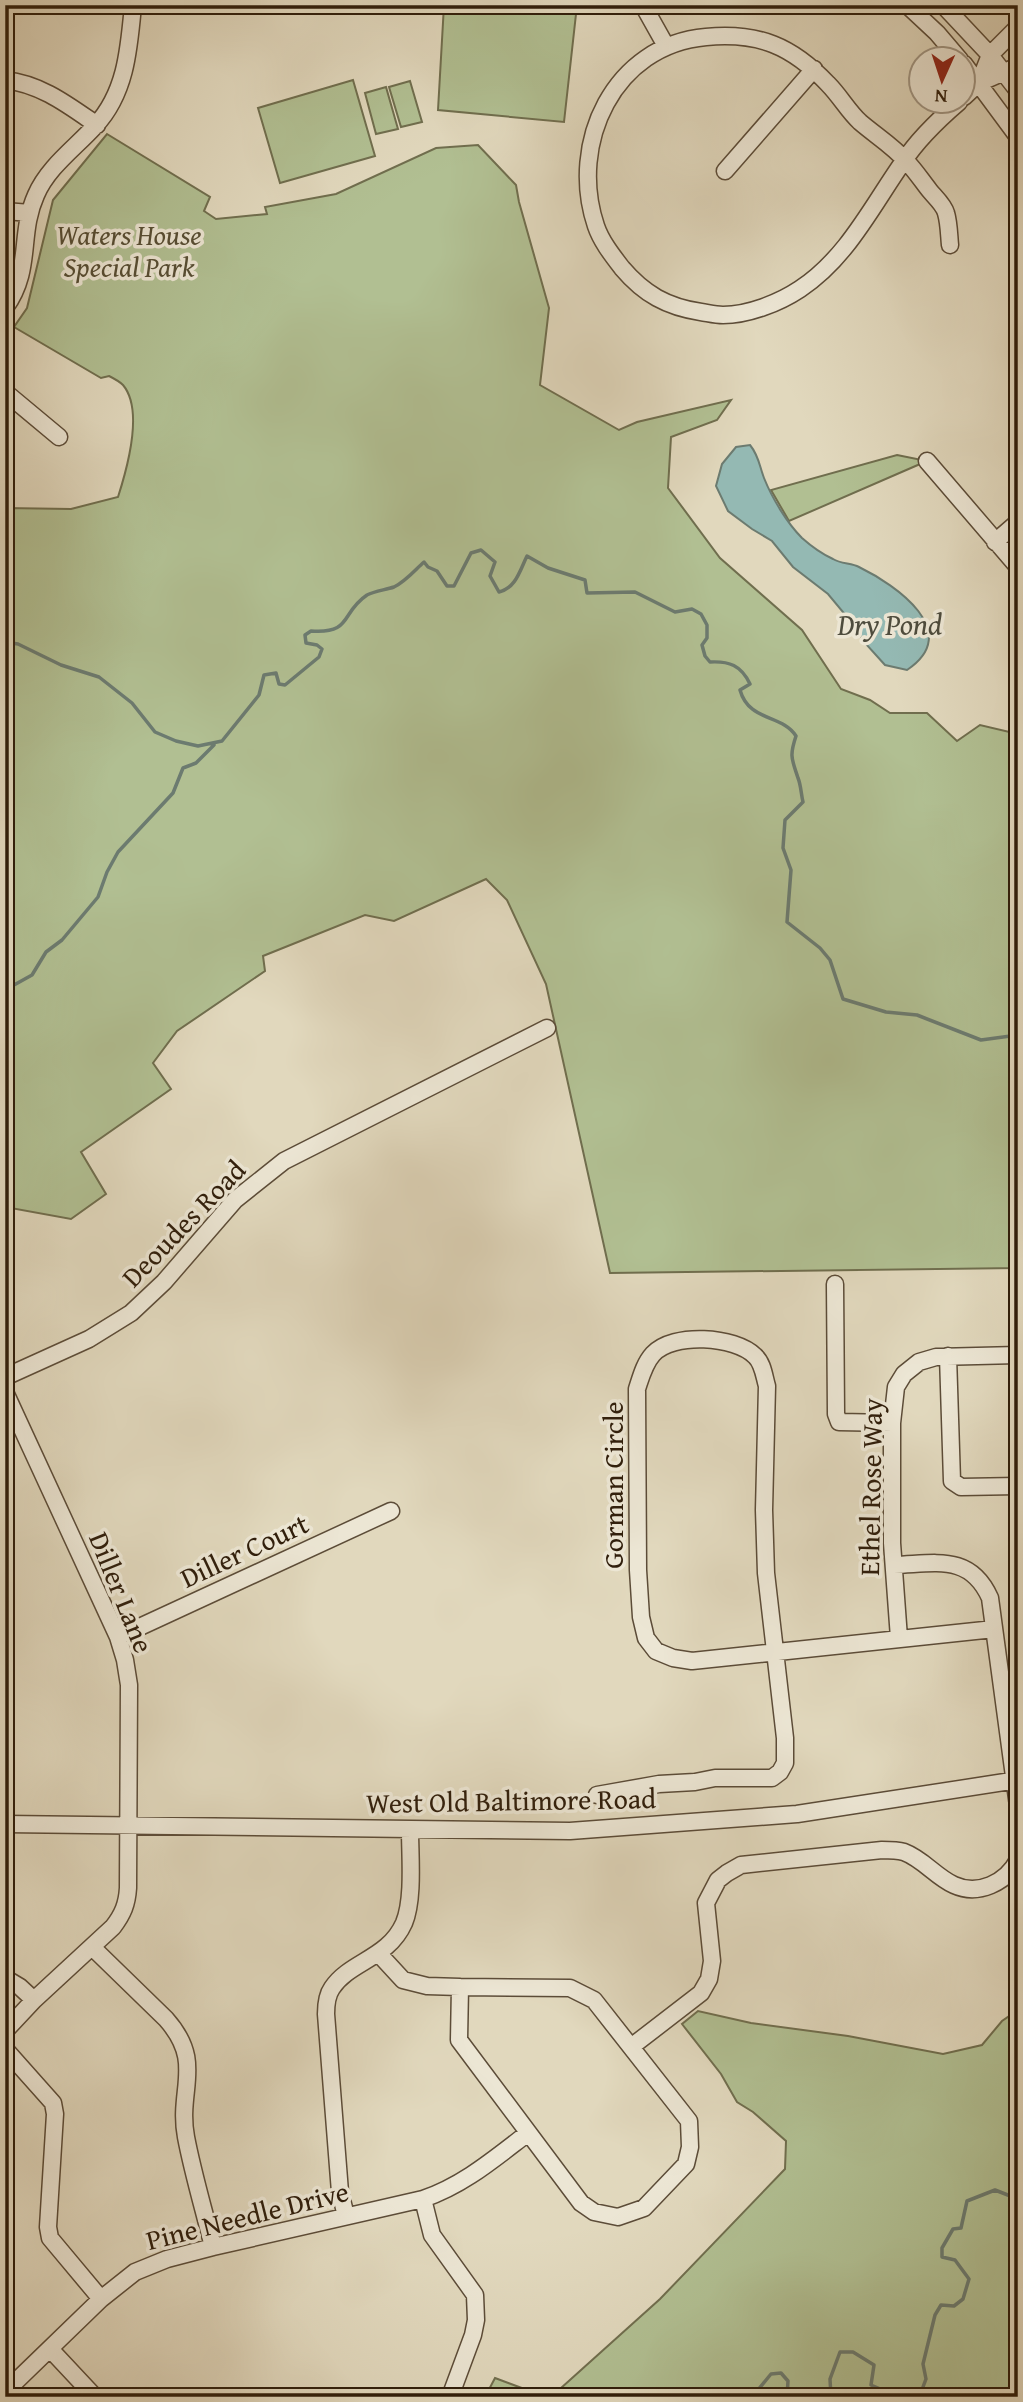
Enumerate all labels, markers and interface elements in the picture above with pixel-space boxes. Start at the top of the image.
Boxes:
north arrow [908,46,978,116]
text: N [934,83,948,111]
park label: Waters House Special Park [57,214,201,287]
water label: Dry Pond [837,602,942,646]
street label: Deoudes Road [111,1150,255,1296]
street label: Ethel Rose Way [848,1398,892,1576]
street label: Gorman Circle [592,1401,633,1569]
street label: Diller Court [173,1502,315,1598]
street label: Diller Lane [79,1525,165,1659]
street label: West Old Baltimore Road [366,1777,656,1823]
street label: Pine Needle Drive [141,2170,353,2260]

